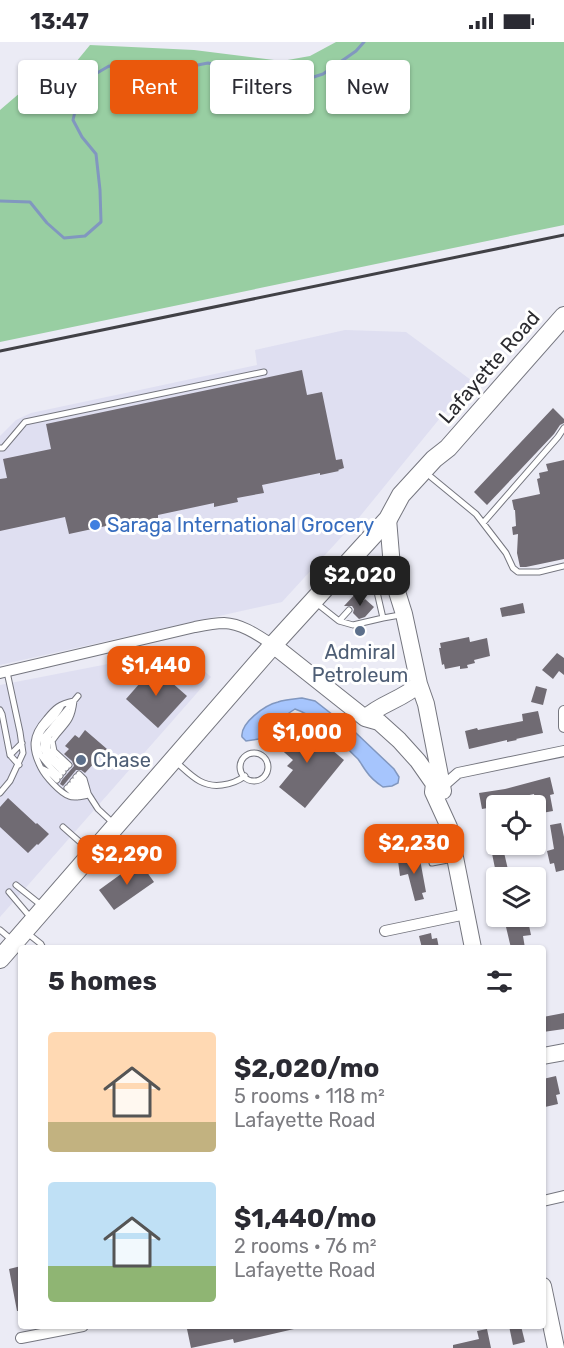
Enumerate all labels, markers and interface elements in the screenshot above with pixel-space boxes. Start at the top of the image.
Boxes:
text: 13:47 [30,8,89,35]
chip: Buy [18,60,98,114]
chip: Rent [110,60,198,114]
chip: Filters [210,60,314,114]
chip: New [326,60,410,114]
street label: Lafayette Road [434,306,544,428]
place label: Saraga International Grocery [107,513,374,537]
marker: Saraga International Grocery [88,518,102,532]
pin: $2,020 [311,556,409,607]
text: $2,020 [324,563,396,587]
marker: Admiral Petroleum [353,624,367,638]
place label: Admiral Petroleum [312,640,408,687]
pin: $1,440 [107,646,205,697]
text: $1,440 [121,653,191,677]
pin: $1,000 [258,713,356,764]
text: $1,000 [272,720,342,744]
place label: Chase [93,748,151,772]
marker: Chase [74,753,88,767]
map controls [486,795,546,927]
button: locate [486,795,546,855]
pin: $2,230 [365,824,463,875]
text: $2,230 [378,831,450,855]
pin: $2,290 [78,835,176,886]
text: $2,290 [91,842,163,866]
button: layers [486,867,546,927]
icon: filters [483,965,516,998]
text: 5 homes [48,966,157,997]
text: $2,020/mo [234,1053,379,1084]
icon: home [96,1056,168,1128]
text: 5 rooms · 118 m² [234,1084,385,1108]
text: Lafayette Road [234,1108,376,1132]
text: $1,440/mo [234,1203,376,1234]
icon: home [96,1206,168,1278]
text: 2 rooms · 76 m² [234,1234,377,1258]
text: Lafayette Road [234,1258,376,1282]

